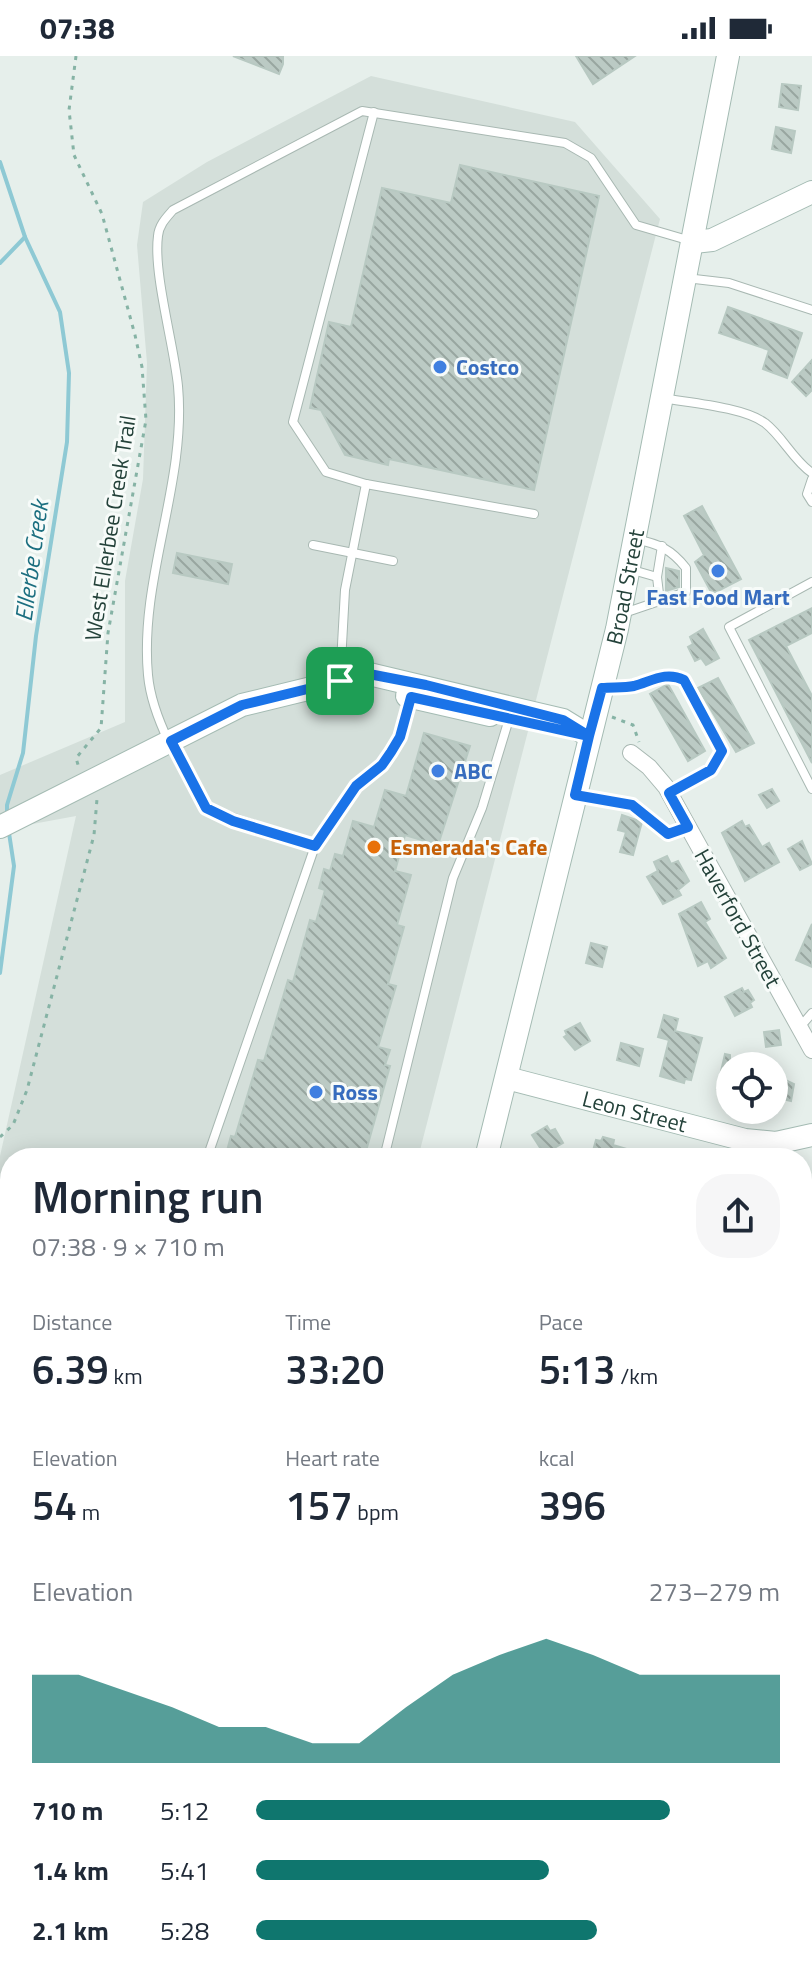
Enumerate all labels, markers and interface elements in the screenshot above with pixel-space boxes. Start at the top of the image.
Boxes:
text: 07:38 [40,5,115,51]
place label: Costco [456,350,519,384]
marker: Costco [431,358,449,376]
street label: West Ellerbee Creek Trail [75,413,145,643]
water label: Ellerbe Creek [5,495,58,624]
street label: Broad Street [597,526,653,648]
marker: Fast Food Mart [709,562,727,580]
place label: Fast Food Mart [646,580,790,614]
pin [306,647,374,715]
icon: arrive [318,659,362,703]
place label: ABC [454,754,493,788]
marker: ABC [429,762,447,780]
place label: Esmerada's Cafe [390,830,547,864]
marker: Esmerada's Cafe [365,838,383,856]
street label: Haverford Street [686,842,790,994]
map controls [716,1052,788,1124]
button: locate [716,1052,788,1124]
place label: Ross [332,1075,378,1109]
street label: Leon Street [579,1081,691,1141]
marker: Ross [307,1083,325,1101]
text: Morning run [32,1163,264,1230]
button: share [696,1174,780,1258]
text: 07:38 · 9 × 710 m [32,1227,225,1266]
text: Distance [32,1305,112,1339]
text: Time [285,1305,331,1339]
text: Pace [539,1305,583,1339]
text: 6.39 [32,1339,109,1400]
text: 33:20 [285,1339,385,1400]
text: 5:13 [539,1339,615,1400]
text: km [109,1359,143,1393]
text: /km [615,1359,658,1393]
text: Elevation [32,1441,118,1475]
text: Heart rate [285,1441,380,1475]
text: kcal [539,1441,575,1475]
text: 54 [32,1475,77,1536]
text: 157 [285,1475,353,1536]
text: 396 [539,1475,606,1536]
text: m [77,1495,100,1529]
text: bpm [353,1495,399,1529]
text: Elevation [32,1572,133,1611]
text: 273–279 m [649,1572,780,1611]
text: 710 m [32,1791,103,1830]
text: 5:12 [160,1791,209,1830]
text: 1.4 km [32,1851,109,1890]
text: 5:41 [160,1851,209,1890]
text: 2.1 km [32,1911,109,1950]
text: 5:28 [160,1911,209,1950]

